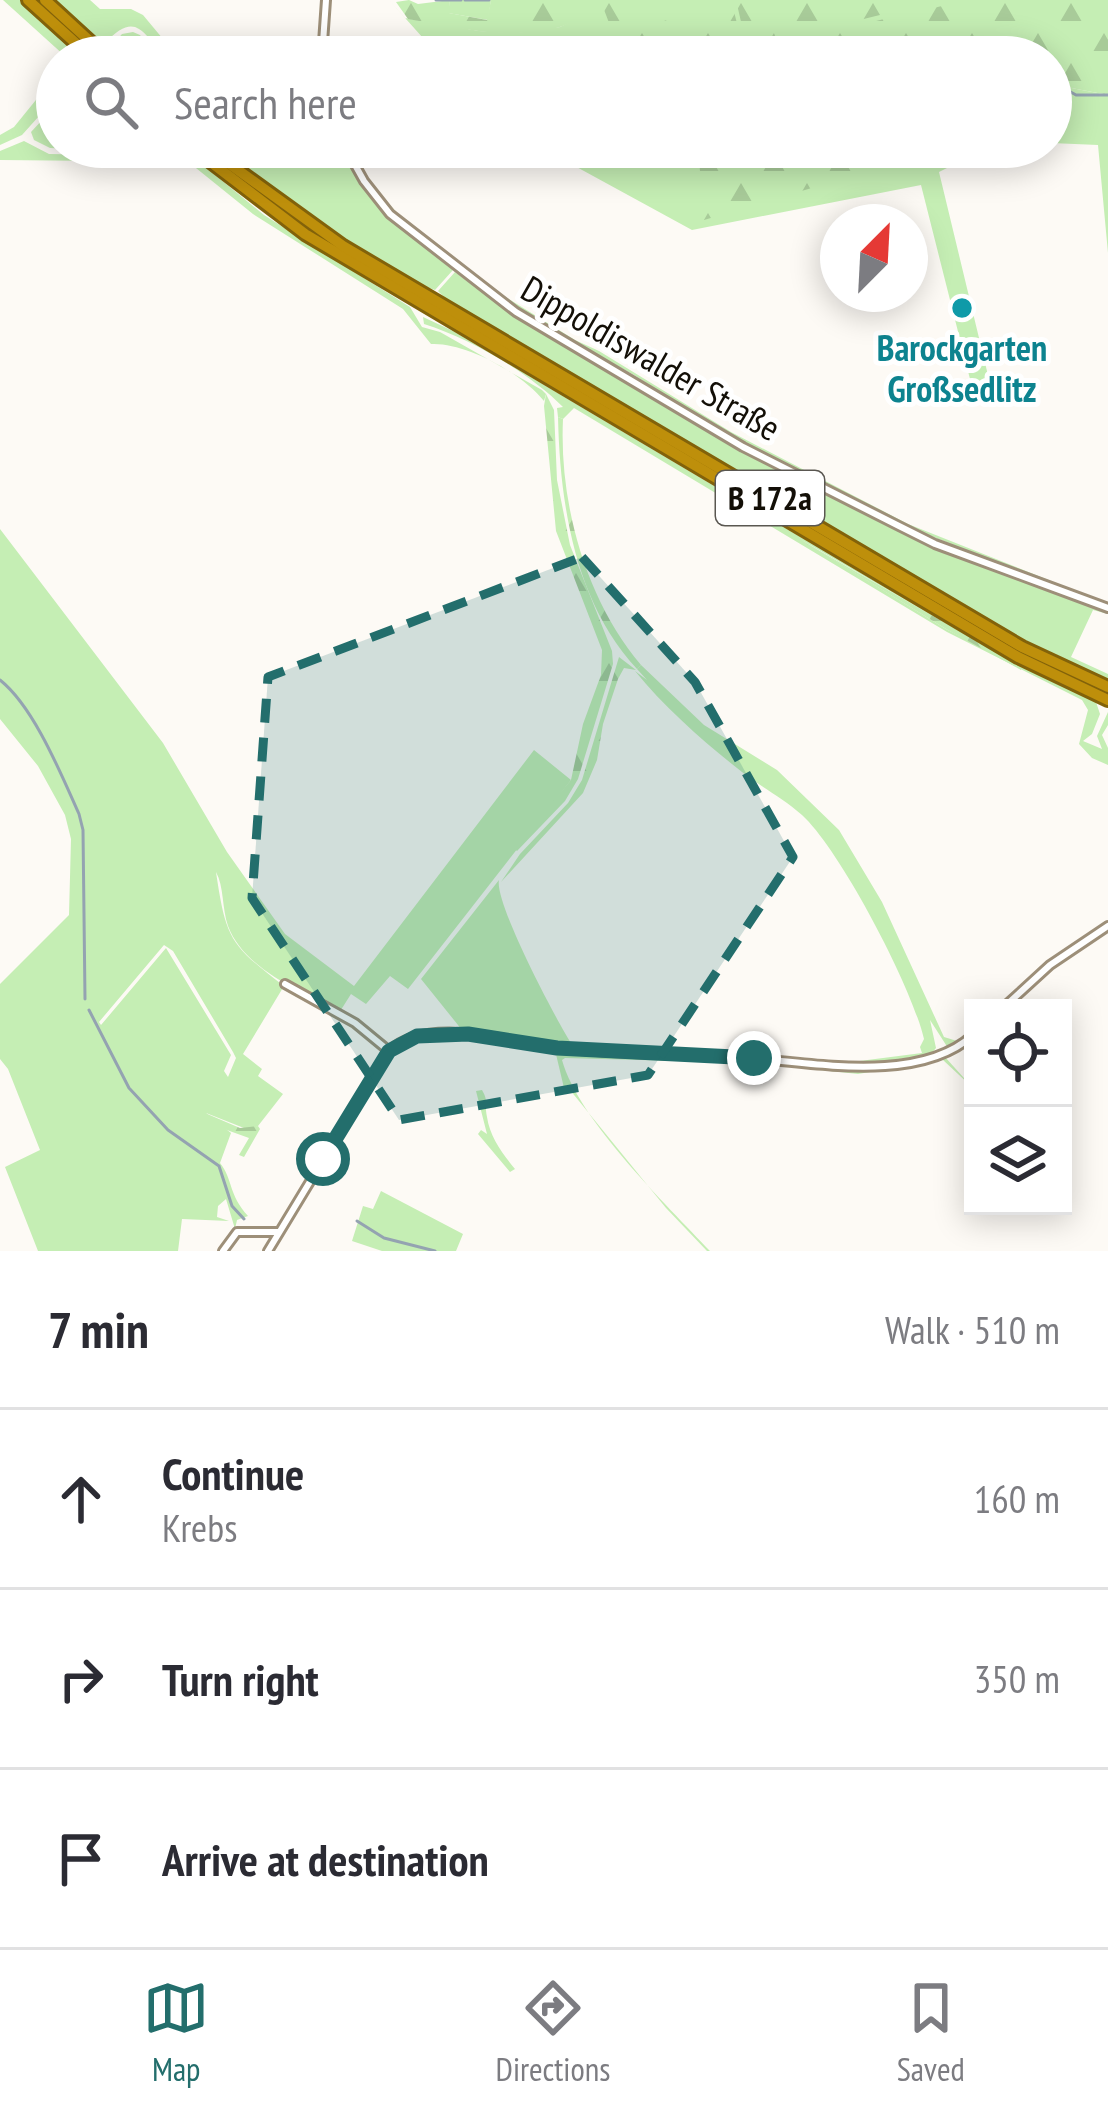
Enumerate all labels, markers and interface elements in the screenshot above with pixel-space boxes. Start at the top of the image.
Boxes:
search box [36,36,1072,168]
icon: search [78,69,144,135]
text: Search here [174,73,357,131]
north arrow [820,204,928,312]
street label: Dippoldiswalder Straße [513,264,789,451]
marker: Barockgarten Großsedlitz [949,295,975,321]
place label: Barockgarten Großsedlitz [877,324,1047,412]
road number: B 172a [716,471,824,525]
map controls [964,999,1072,1215]
button: locate [964,999,1072,1107]
route end [727,1031,781,1085]
button: layers [964,1107,1072,1215]
route start [296,1132,350,1186]
text: 7 min [48,1296,149,1362]
text: Walk · 510 m [885,1304,1060,1355]
text: Continue [162,1444,304,1502]
icon: ahead [48,1466,114,1532]
text: 160 m [974,1473,1060,1524]
text: Krebs [162,1502,237,1553]
icon: right [48,1646,114,1712]
text: Turn right [162,1650,319,1708]
text: 350 m [974,1653,1060,1704]
icon: arrive [48,1826,114,1892]
text: Arrive at destination [162,1830,489,1888]
tab: Map [143,1975,209,2090]
tab: Directions [496,1975,610,2090]
tab: Saved [897,1975,965,2090]

